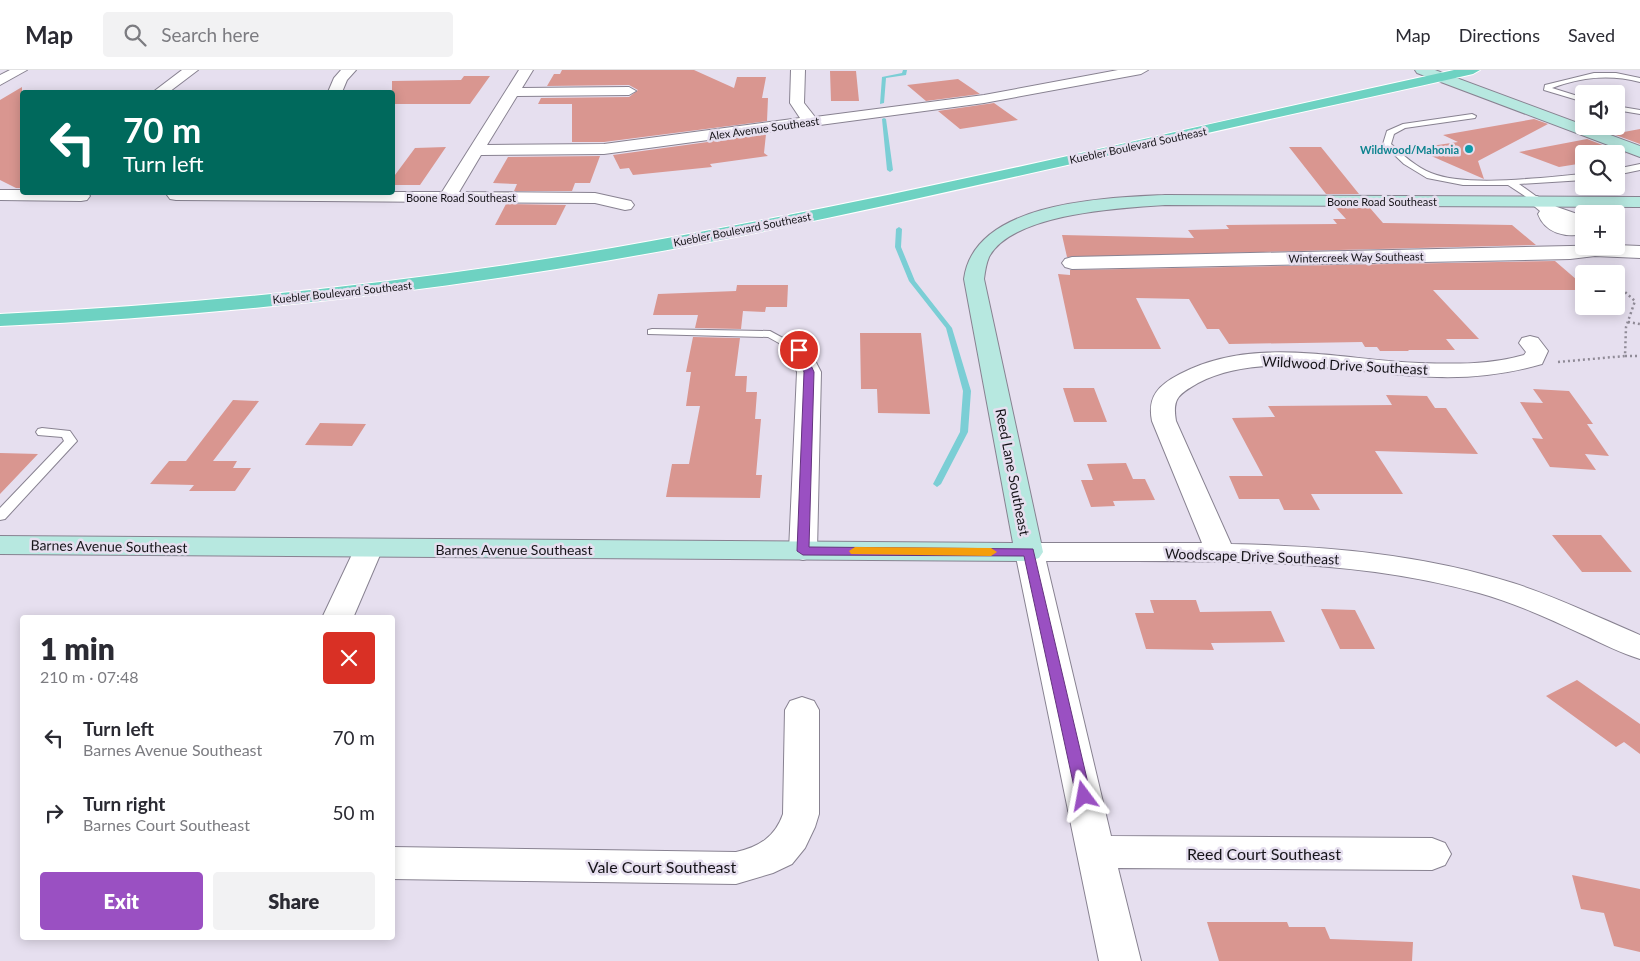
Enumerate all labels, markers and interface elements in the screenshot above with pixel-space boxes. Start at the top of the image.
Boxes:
search box [103,12,453,57]
text: Map [25,20,73,49]
icon: search [121,21,149,49]
text: Search here [161,23,259,46]
text: Map [1395,24,1431,46]
text: Directions [1459,24,1540,46]
text: Saved [1568,24,1615,46]
map controls [1575,85,1625,315]
button: sound [1575,85,1625,135]
text: 70 m [123,108,201,150]
icon: left [40,110,105,175]
street label: Alex Avenue Southeast [708,114,820,142]
street label: Kuebler Boulevard Southeast [1068,124,1208,166]
place label: Wildwood/Mahonia [1360,143,1459,156]
marker: Wildwood/Mahonia [1463,143,1475,155]
button: search [1575,145,1625,195]
text: Turn left [123,150,204,177]
street label: Boone Road Southeast [406,191,516,204]
street label: Boone Road Southeast [1327,195,1437,208]
button: + [1575,205,1625,255]
street label: Kuebler Boulevard Southeast [672,209,812,249]
street label: Wintercreek Way Southeast [1288,249,1424,265]
button: − [1575,265,1625,315]
street label: Kuebler Boulevard Southeast [272,278,412,306]
pin [778,329,820,371]
icon: arrive [785,336,813,364]
street label: Wildwood Drive Southeast [1262,352,1428,378]
street label: Reed Lane Southeast [992,407,1034,537]
street label: Barnes Avenue Southeast [30,536,188,556]
street label: Barnes Avenue Southeast [436,541,592,558]
street label: Woodscape Drive Southeast [1165,544,1339,568]
text: 1 min [40,630,115,666]
button: close [323,632,375,684]
text: 210 m · 07:48 [40,667,139,686]
text: Turn left [83,717,154,740]
icon: left [40,724,68,752]
text: 70 m [332,726,375,749]
text: Barnes Avenue Southeast [83,740,262,759]
position arrow [1057,769,1109,821]
text: Turn right [83,792,165,815]
icon: right [40,799,68,827]
text: 50 m [332,801,375,824]
text: Barnes Court Southeast [83,815,250,834]
street label: Reed Court Southeast [1187,844,1341,863]
street label: Vale Court Southeast [588,857,736,876]
button: Exit [40,872,203,930]
button: Share [213,872,375,930]

